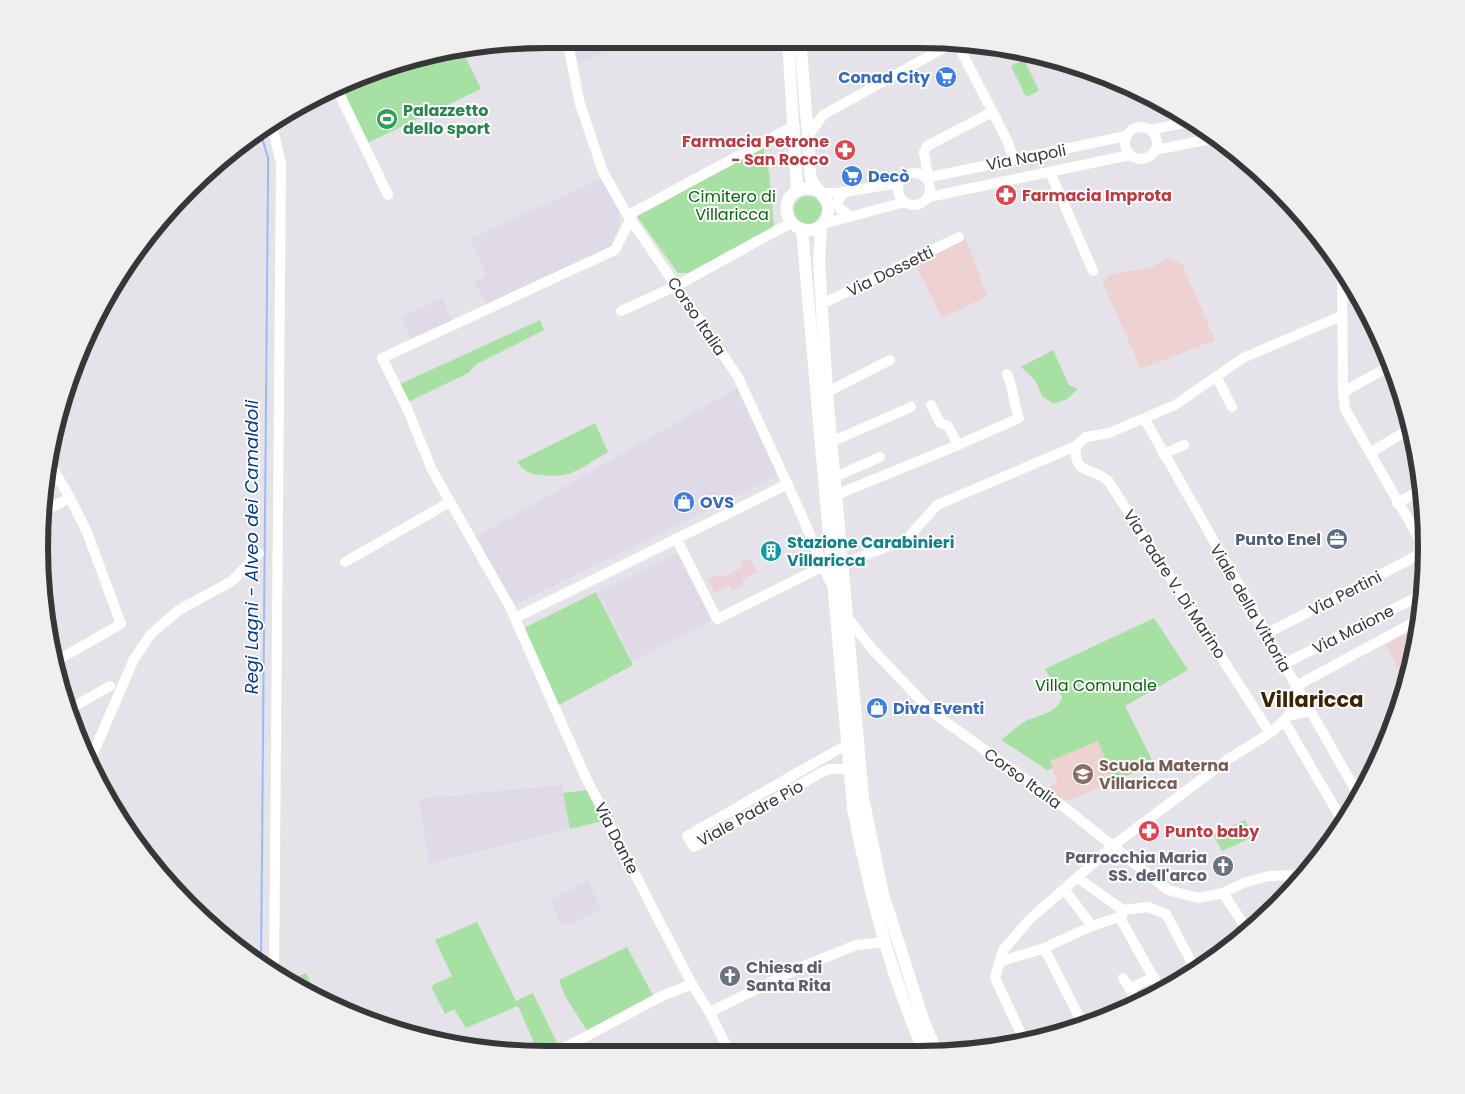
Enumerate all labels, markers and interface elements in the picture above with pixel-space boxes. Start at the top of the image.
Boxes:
supermarket icon: Conad City [934,65,958,89]
place label: Conad City [838,66,931,89]
place label: Palazzetto dello sport [403,99,490,140]
sports icon: Palazzetto dello sport [375,107,399,131]
place label: Farmacia Petrone - San Rocco [682,130,829,171]
pharmacy icon: Farmacia Petrone - San Rocco [833,138,857,162]
street label: Via Napoli [984,138,1068,176]
supermarket icon: Decò [840,164,864,188]
place label: Decò [868,165,909,188]
pharmacy icon: Farmacia Improta [994,183,1018,207]
place label: Farmacia Improta [1022,184,1172,207]
park label: Cimitero di Villaricca [688,185,776,226]
street label: Via Dossetti [843,241,937,302]
street label: Corso Italia [662,272,731,360]
water label: Regi Lagni - Alveo dei Camaldoli [239,399,264,694]
shop icon: OVS [672,490,696,514]
place label: OVS [700,491,734,514]
street label: Via Padre V. Di Marino [1118,505,1232,663]
office icon: Punto Enel [1325,527,1349,551]
place label: Punto Enel [1235,528,1321,551]
place label: Stazione Carabinieri Villaricca [787,531,954,572]
building icon: Stazione Carabinieri Villaricca [759,539,783,563]
street label: Viale della Vittoria [1204,540,1297,677]
street label: Via Pertini [1305,565,1386,622]
street label: Via Maione [1308,599,1398,660]
park label: Villa Comunale [1035,674,1157,697]
district label: Villaricca [1260,685,1364,714]
shop icon: Diva Eventi [865,696,889,720]
place label: Diva Eventi [893,697,984,720]
street label: Corso Italia [979,742,1066,814]
place label: Scuola Materna Villaricca [1099,754,1229,795]
school or university icon: Scuola Materna Villaricca [1071,762,1095,786]
street label: Viale Padre Pio [693,775,808,852]
street label: Via Dante [589,798,645,878]
pharmacy icon: Punto baby [1137,819,1161,843]
place label: Punto baby [1165,820,1260,843]
place label: Parrocchia Maria SS. dell'arco [1065,846,1207,887]
church icon: Parrocchia Maria SS. dell'arco [1211,854,1235,878]
place label: Chiesa di Santa Rita [746,956,831,997]
church icon: Chiesa di Santa Rita [718,964,742,988]

